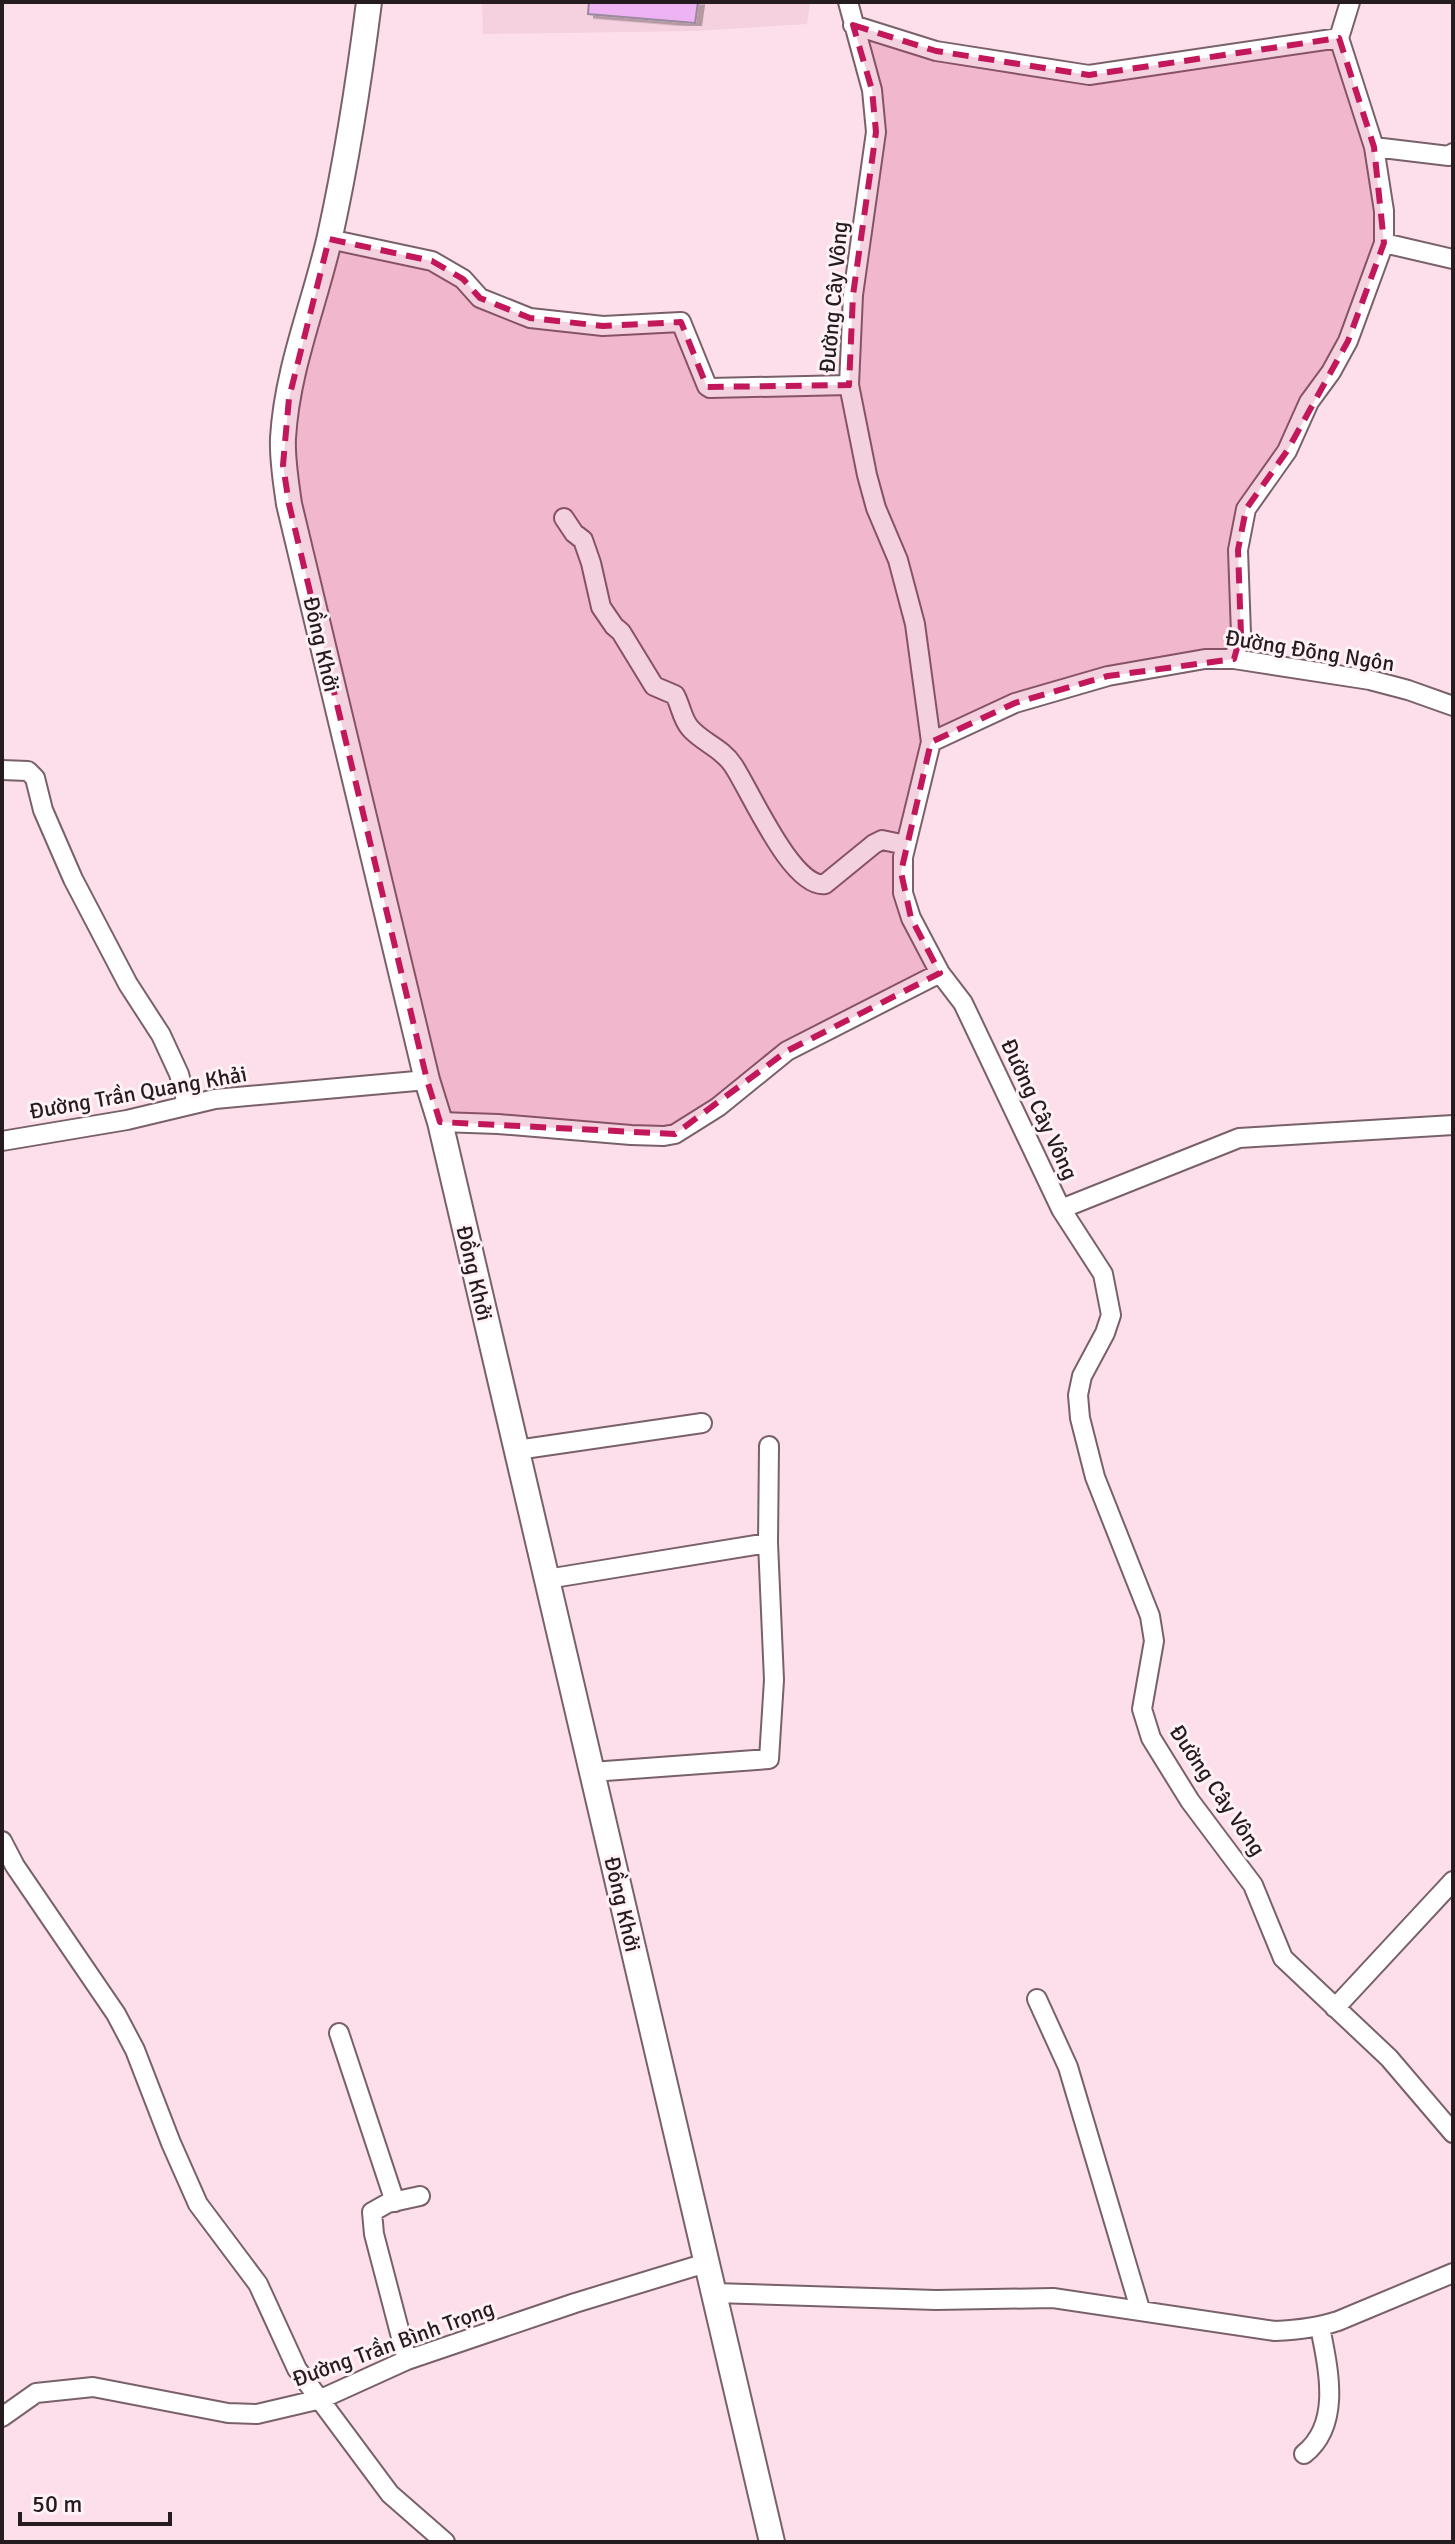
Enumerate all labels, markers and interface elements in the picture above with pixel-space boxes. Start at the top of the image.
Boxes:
street label: Đường Cây Vông [813,220,854,374]
street label: Đồng Khởi [297,594,346,695]
street label: Đường Đõng Ngôn [1223,624,1397,677]
street label: Đường Cây Vông [995,1034,1084,1184]
street label: Đường Trần Quang Khải [27,1060,249,1125]
street label: Đồng Khởi [450,1223,499,1324]
street label: Đường Cây Vông [1164,1720,1271,1861]
street label: Đồng Khởi [598,1854,647,1955]
street label: Đường Trần Bình Trọng [289,2294,498,2393]
scale bar [20,2476,170,2526]
text: 50 m [32,2489,82,2519]

